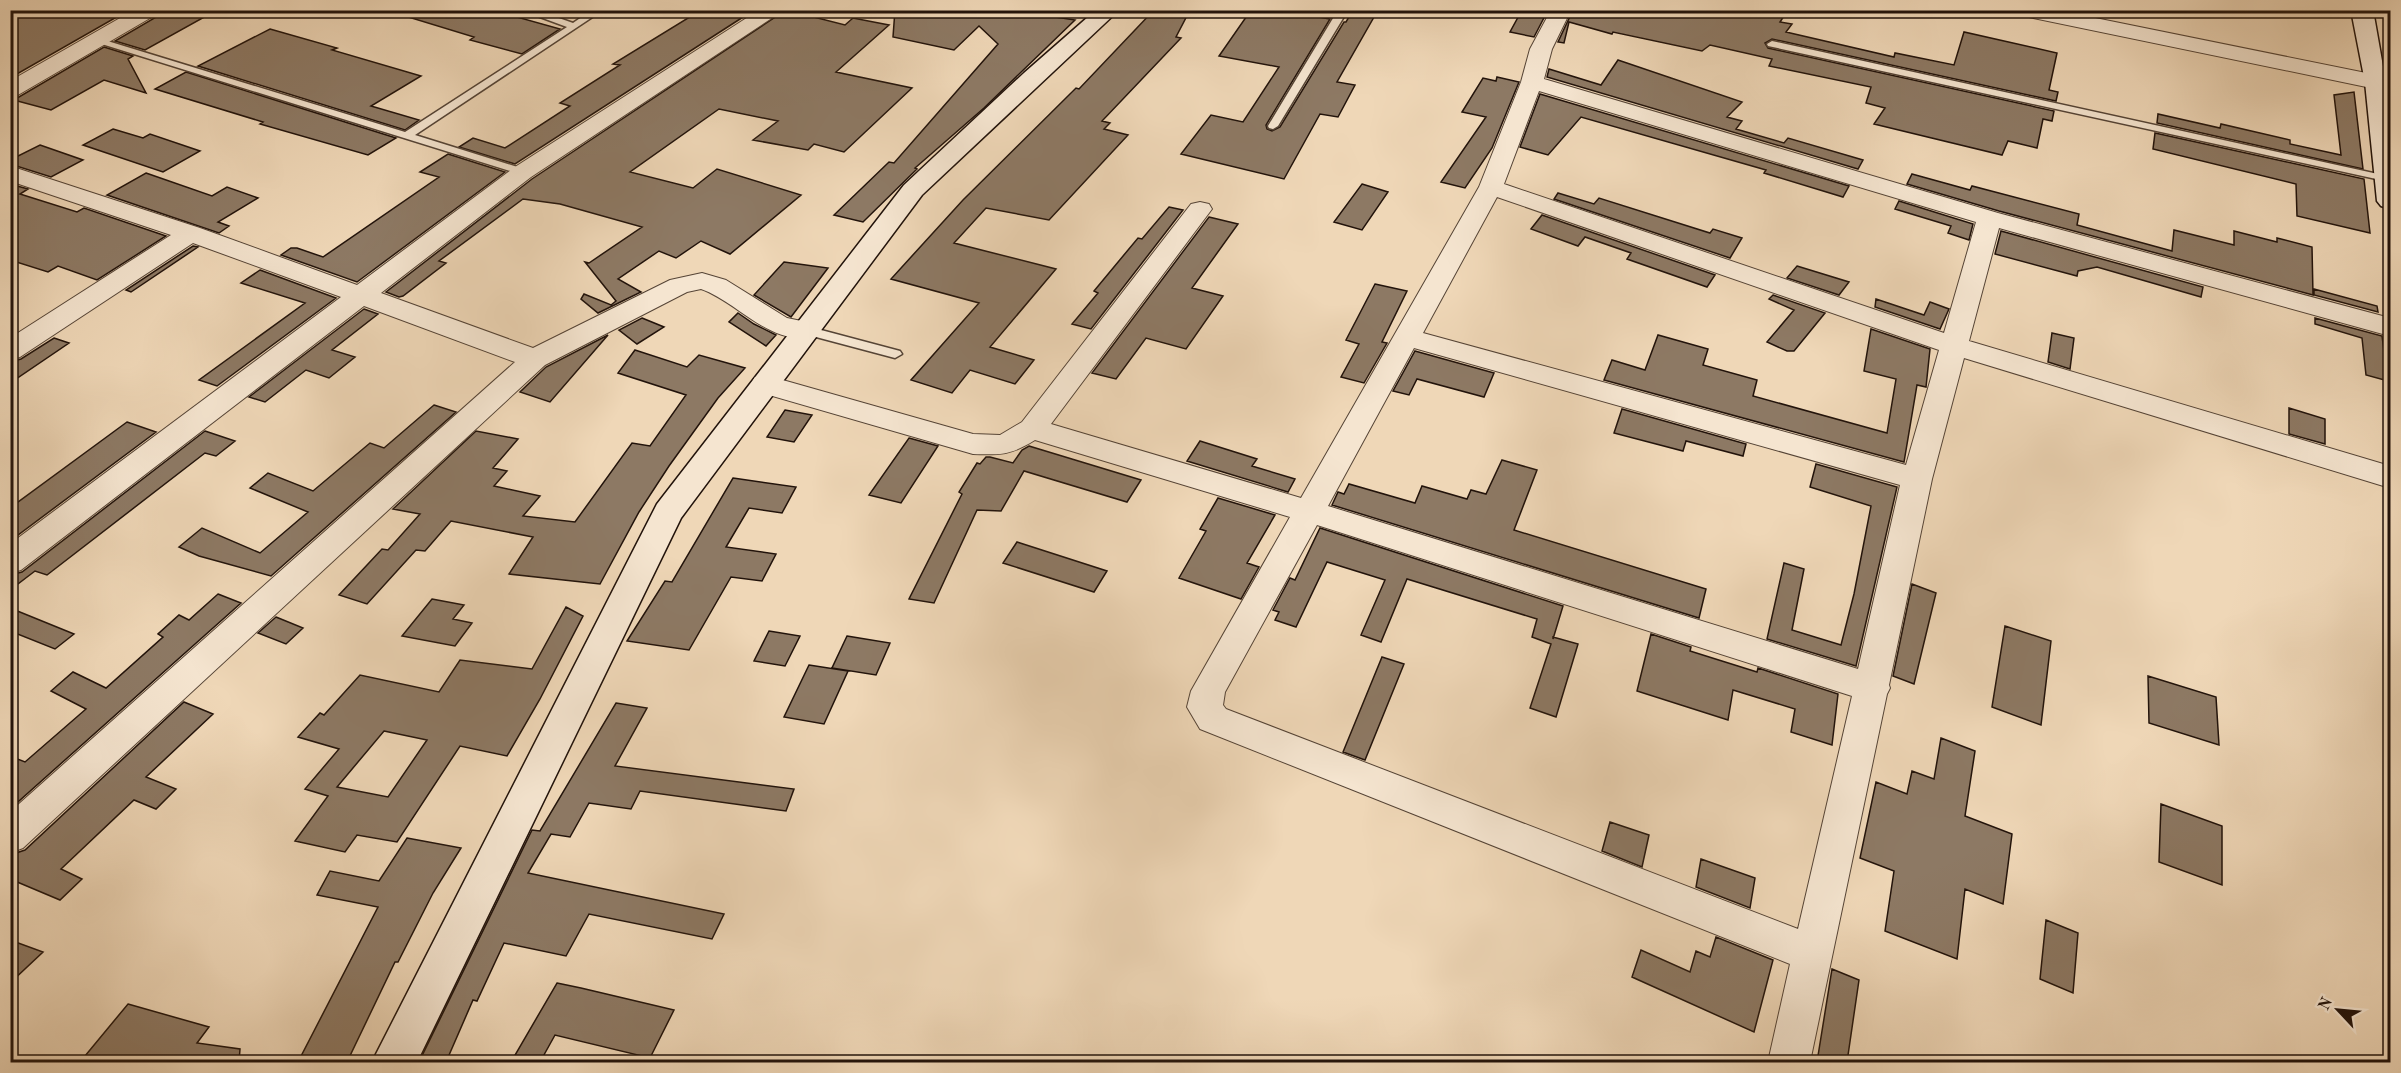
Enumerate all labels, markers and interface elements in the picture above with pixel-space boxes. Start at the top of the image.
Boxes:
north arrow [2308,980,2368,1040]
text: N [2316,995,2337,1013]

